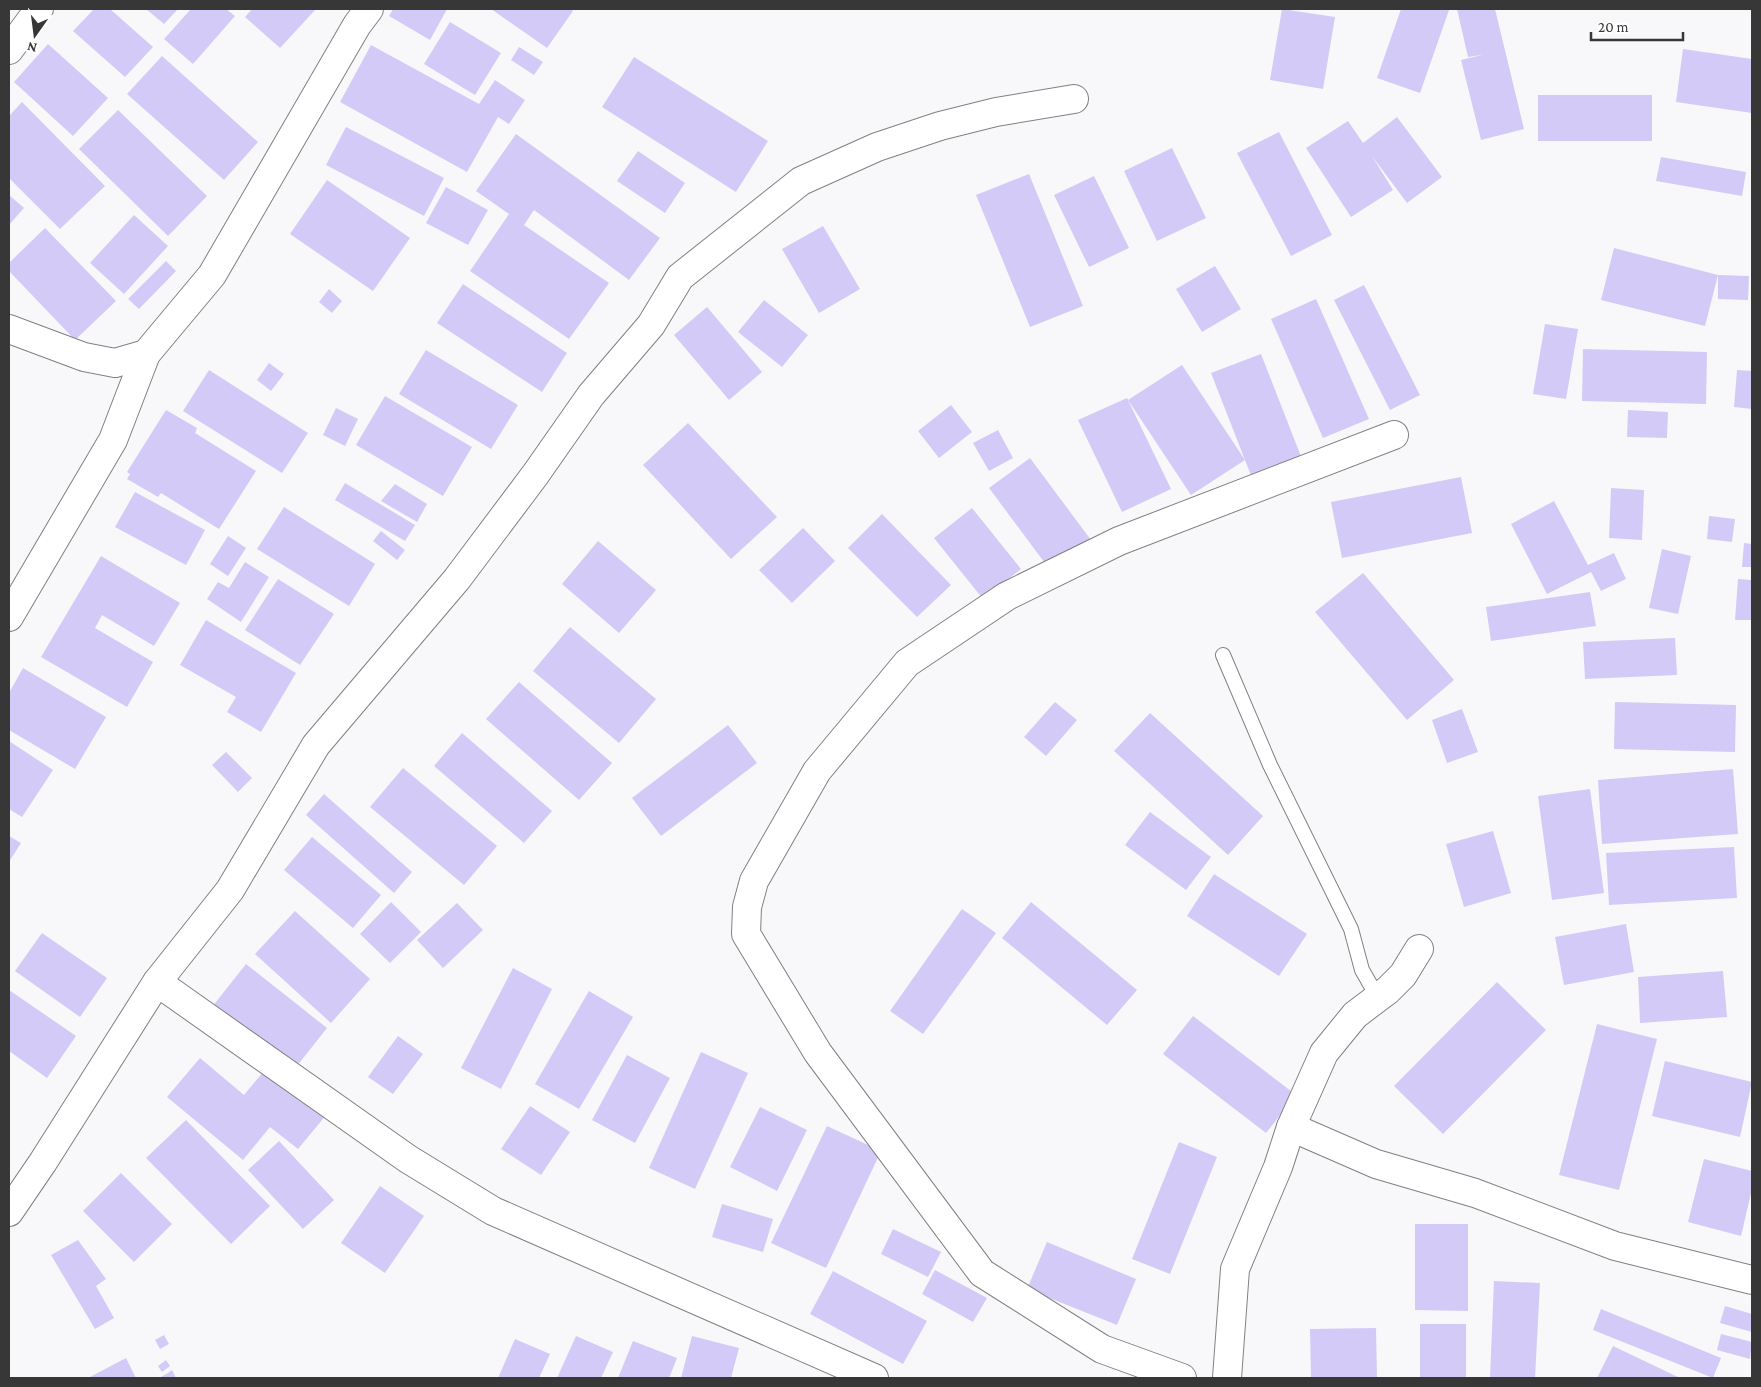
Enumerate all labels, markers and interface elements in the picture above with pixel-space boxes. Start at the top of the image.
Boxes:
north arrow [10,10,60,60]
scale bar [1591,10,1684,42]
text: 20 m [1598,19,1629,35]
text: N [25,39,38,57]

